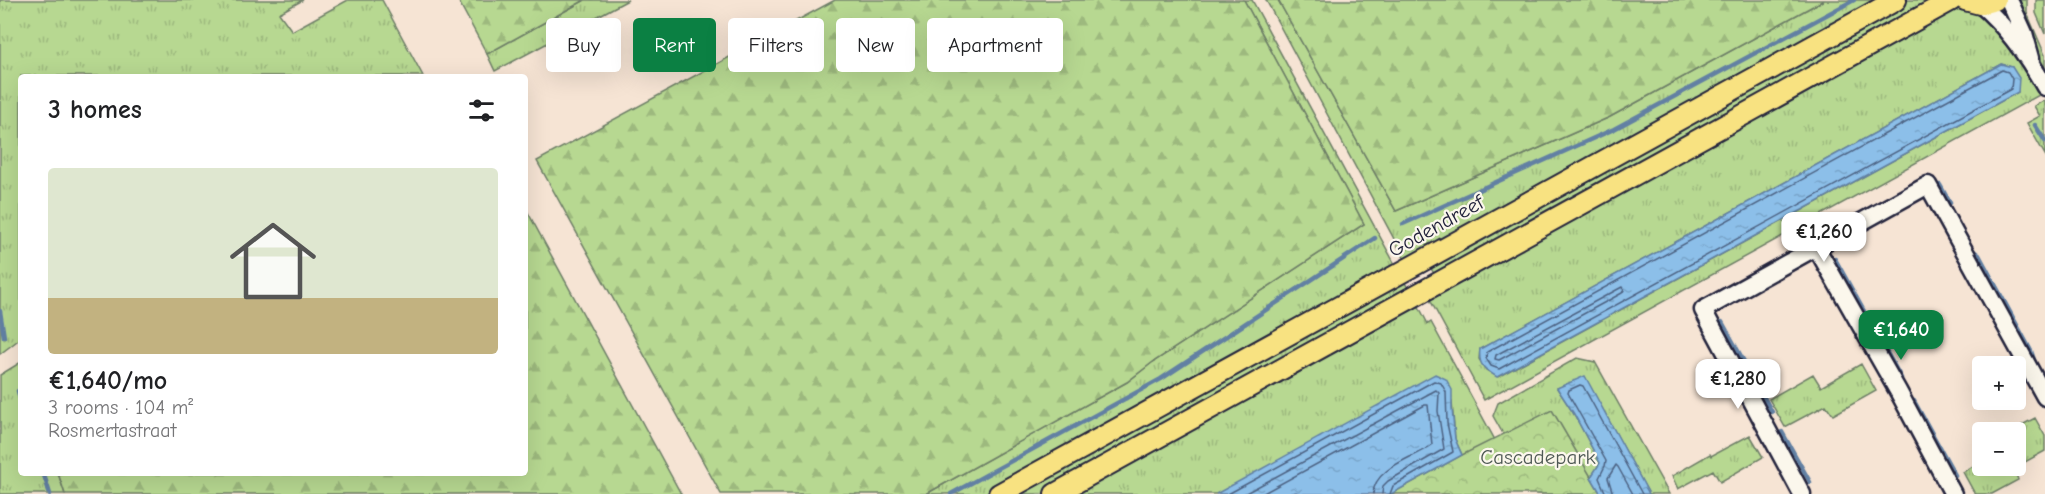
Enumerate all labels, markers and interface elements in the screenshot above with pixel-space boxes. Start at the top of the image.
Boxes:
chip: Buy [546,18,621,72]
chip: Rent [633,18,716,72]
chip: Filters [728,18,824,72]
chip: New [836,18,915,72]
chip: Apartment [927,18,1063,72]
icon: filters [465,94,498,127]
text: 3 homes [48,95,142,125]
street label: Godendreef [1384,189,1489,262]
icon: home [219,207,327,315]
pin: €1,260 [1775,212,1873,263]
text: €1,260 [1795,220,1853,243]
pin: €1,640 [1852,310,1950,361]
text: €1,640 [1873,318,1929,341]
map controls [1972,356,2026,476]
button: + [1972,356,2026,410]
pin: €1,280 [1689,359,1787,410]
text: €1,640/mo [48,366,167,396]
text: €1,280 [1709,367,1767,390]
text: 3 rooms · 104 m² [48,396,193,419]
text: Rosmertastraat [48,419,176,442]
button: − [1972,422,2026,476]
park label: Cascadepark [1480,445,1596,469]

